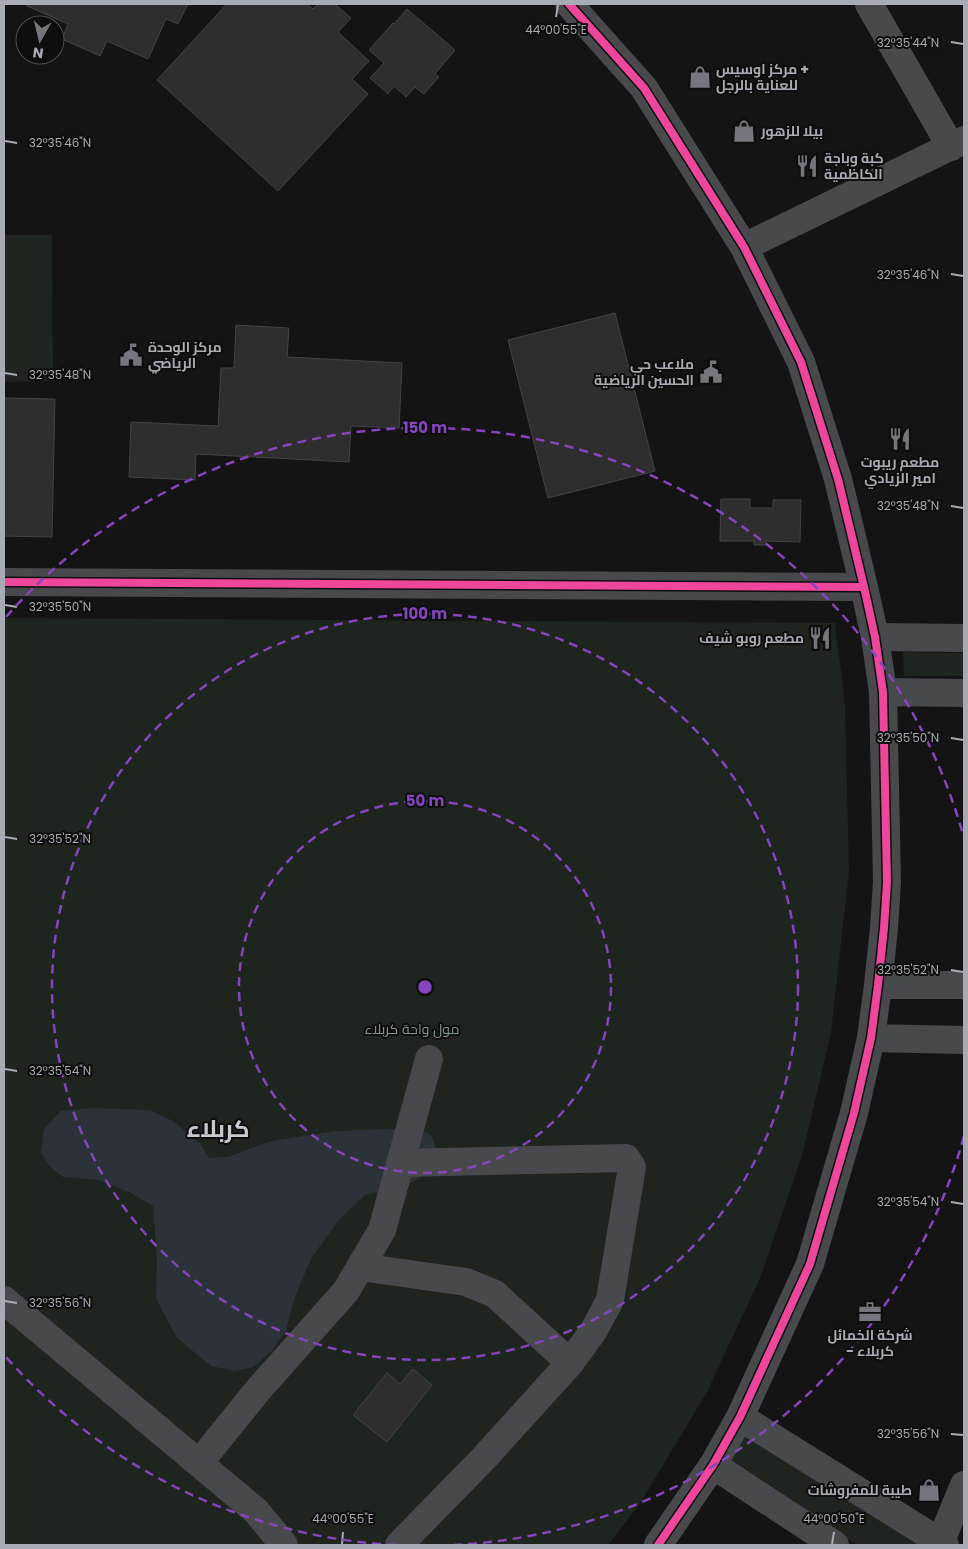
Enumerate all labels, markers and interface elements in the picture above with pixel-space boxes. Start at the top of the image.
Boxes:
north arrow [15,15,65,65]
text: 44°00'55"E [525,21,587,38]
text: 32°35'44"N [877,34,939,51]
text: N [32,42,45,64]
place label: مركز اوسيس + للعناية بالرجل [716,59,809,95]
shop icon: مركز اوسيس + للعناية بالرجل [687,64,713,90]
shop icon: بيلا للزهور [731,118,757,144]
place label: بيلا للزهور [760,121,823,141]
text: 32°35'46"N [29,134,91,151]
place label: كبة وباجة الكاظمية [824,148,884,184]
restaurant icon: كبة وباجة الكاظمية [794,153,820,179]
text: 32°35'46"N [877,266,939,283]
place label: مركز الوحدة الرياضي [148,337,222,374]
public building icon: مركز الوحدة الرياضي [118,342,144,368]
place label: ملاعب حي الحسين الرياضية [594,354,694,390]
public building icon: ملاعب حي الحسين الرياضية [698,359,724,385]
text: 32°35'48"N [29,366,91,383]
text: 150 m [403,417,447,438]
restaurant icon: مطعم ريبوت امير الزيادي [887,426,913,452]
place label: مطعم ريبوت امير الزيادي [861,452,939,489]
text: 32°35'48"N [877,497,939,514]
text: 32°35'50"N [29,598,91,615]
text: 100 m [403,603,447,624]
restaurant icon: مطعم روبو شيف [807,625,833,651]
place label: مطعم روبو شيف [699,628,804,648]
text: 32°35'50"N [877,729,939,746]
text: 50 m [406,790,444,811]
text: 32°35'52"N [29,830,91,847]
text: 32°35'52"N [877,961,939,978]
centre of rings [416,978,434,996]
park label: مول واحة كربلاء [365,1019,459,1039]
text: 32°35'54"N [29,1062,91,1079]
district label: كربلاء [186,1112,250,1145]
text: 32°35'54"N [877,1193,939,1210]
text: 32°35'56"N [29,1294,91,1311]
office icon: شركة الخمائل - كربلاء [857,1299,883,1325]
place label: شركة الخمائل - كربلاء [827,1325,913,1361]
text: 32°35'56"N [877,1425,939,1442]
shop icon: طيبة للمفروشات [916,1477,942,1503]
place label: طيبة للمفروشات [808,1480,912,1500]
text: 44°00'55"E [312,1510,374,1527]
text: 44°00'50"E [803,1510,865,1527]

